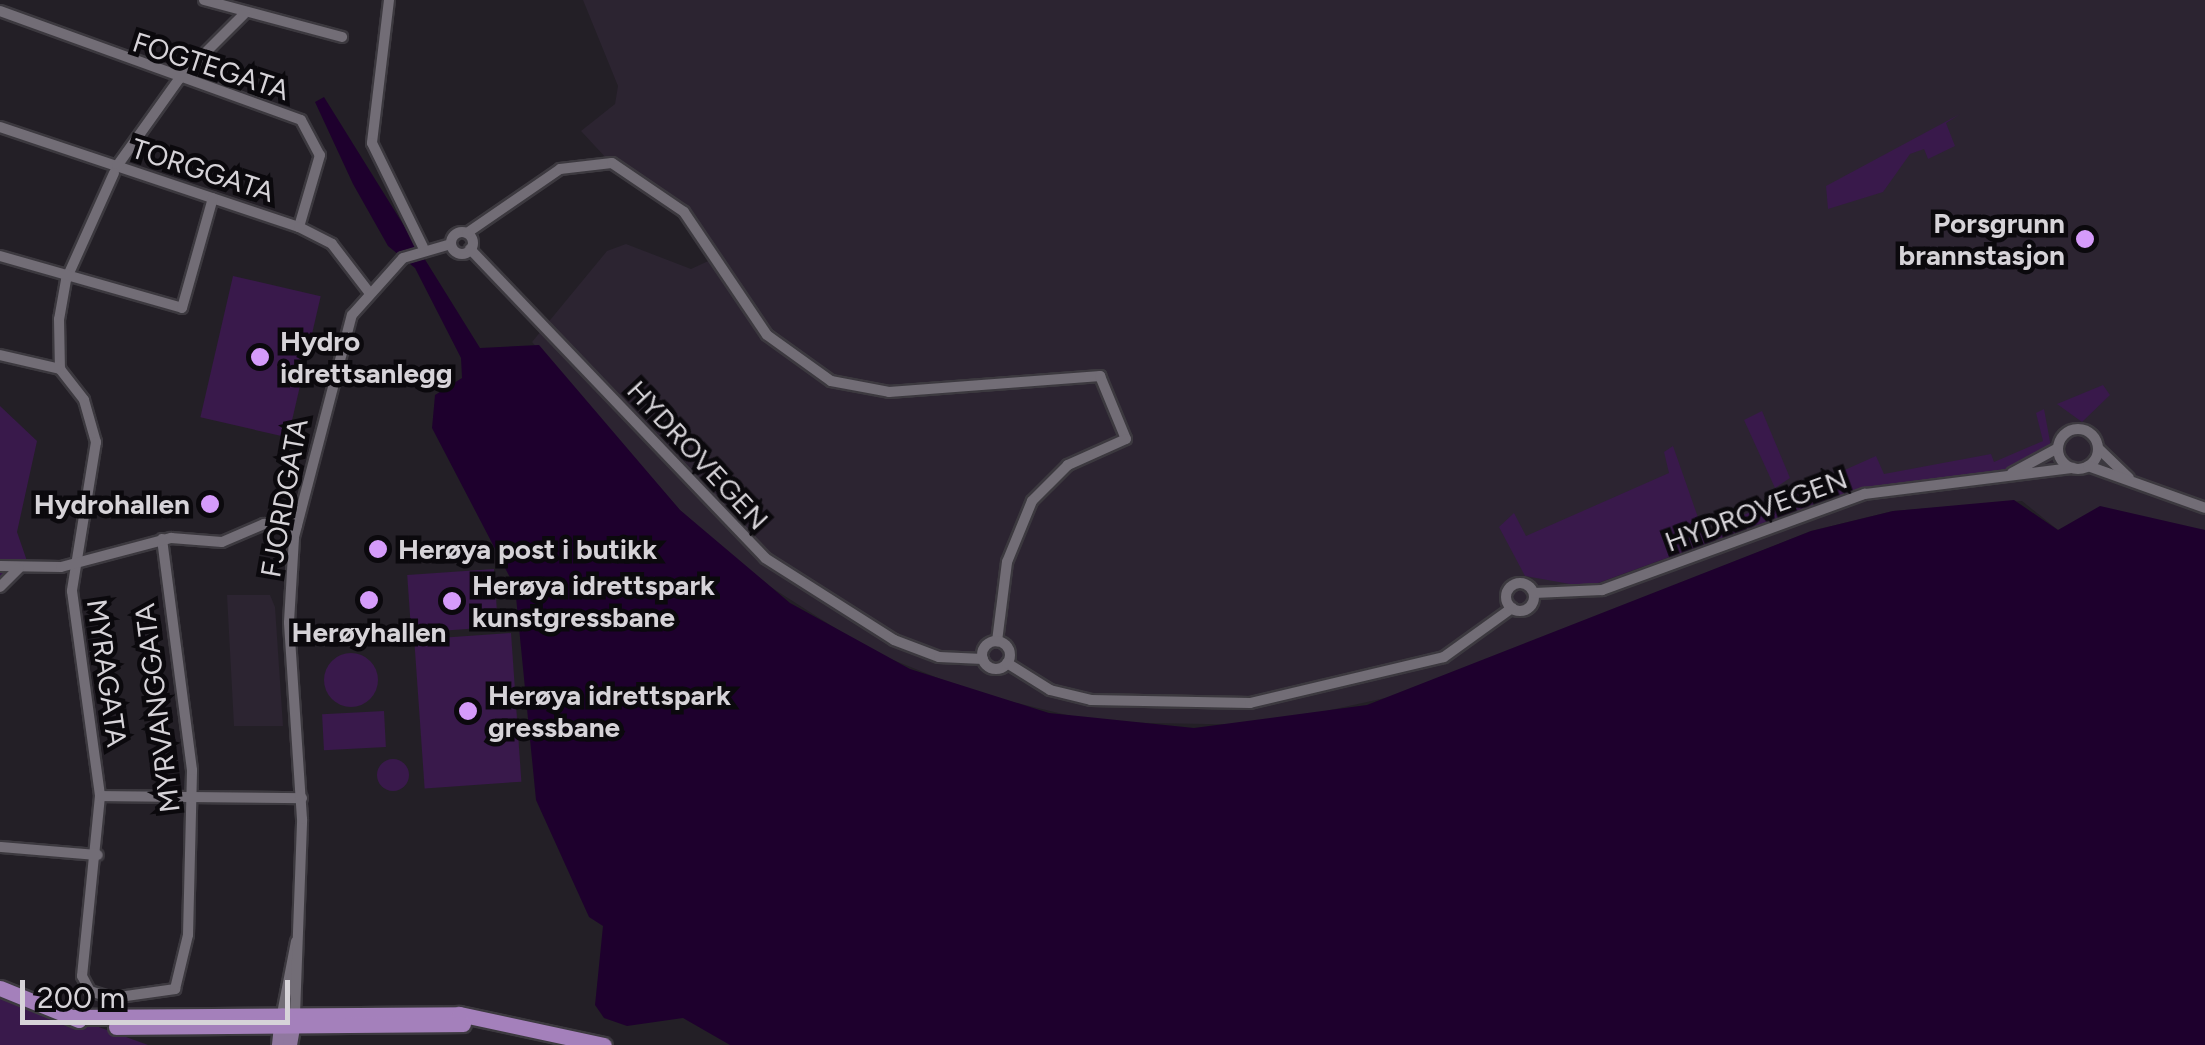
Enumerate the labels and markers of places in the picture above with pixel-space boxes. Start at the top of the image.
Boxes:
place label: Porsgrunn brannstasjon [1899,206,2065,272]
marker: Porsgrunn brannstasjon [2074,228,2096,250]
place label: Hydro idrettsanlegg [280,324,453,390]
marker: Hydro idrettsanlegg [249,346,271,368]
place label: Hydrohallen [34,487,190,521]
marker: Hydrohallen [199,493,221,515]
place label: Herøya post i butikk [398,532,657,566]
marker: Herøya post i butikk [367,538,389,560]
place label: Herøya idrettspark kunstgressbane [472,568,715,634]
marker: Herøyhallen [358,589,380,611]
marker: Herøya idrettspark kunstgressbane [441,590,463,612]
place label: Herøyhallen [292,615,446,649]
place label: Herøya idrettspark gressbane [488,678,731,744]
marker: Herøya idrettspark gressbane [457,700,479,722]

